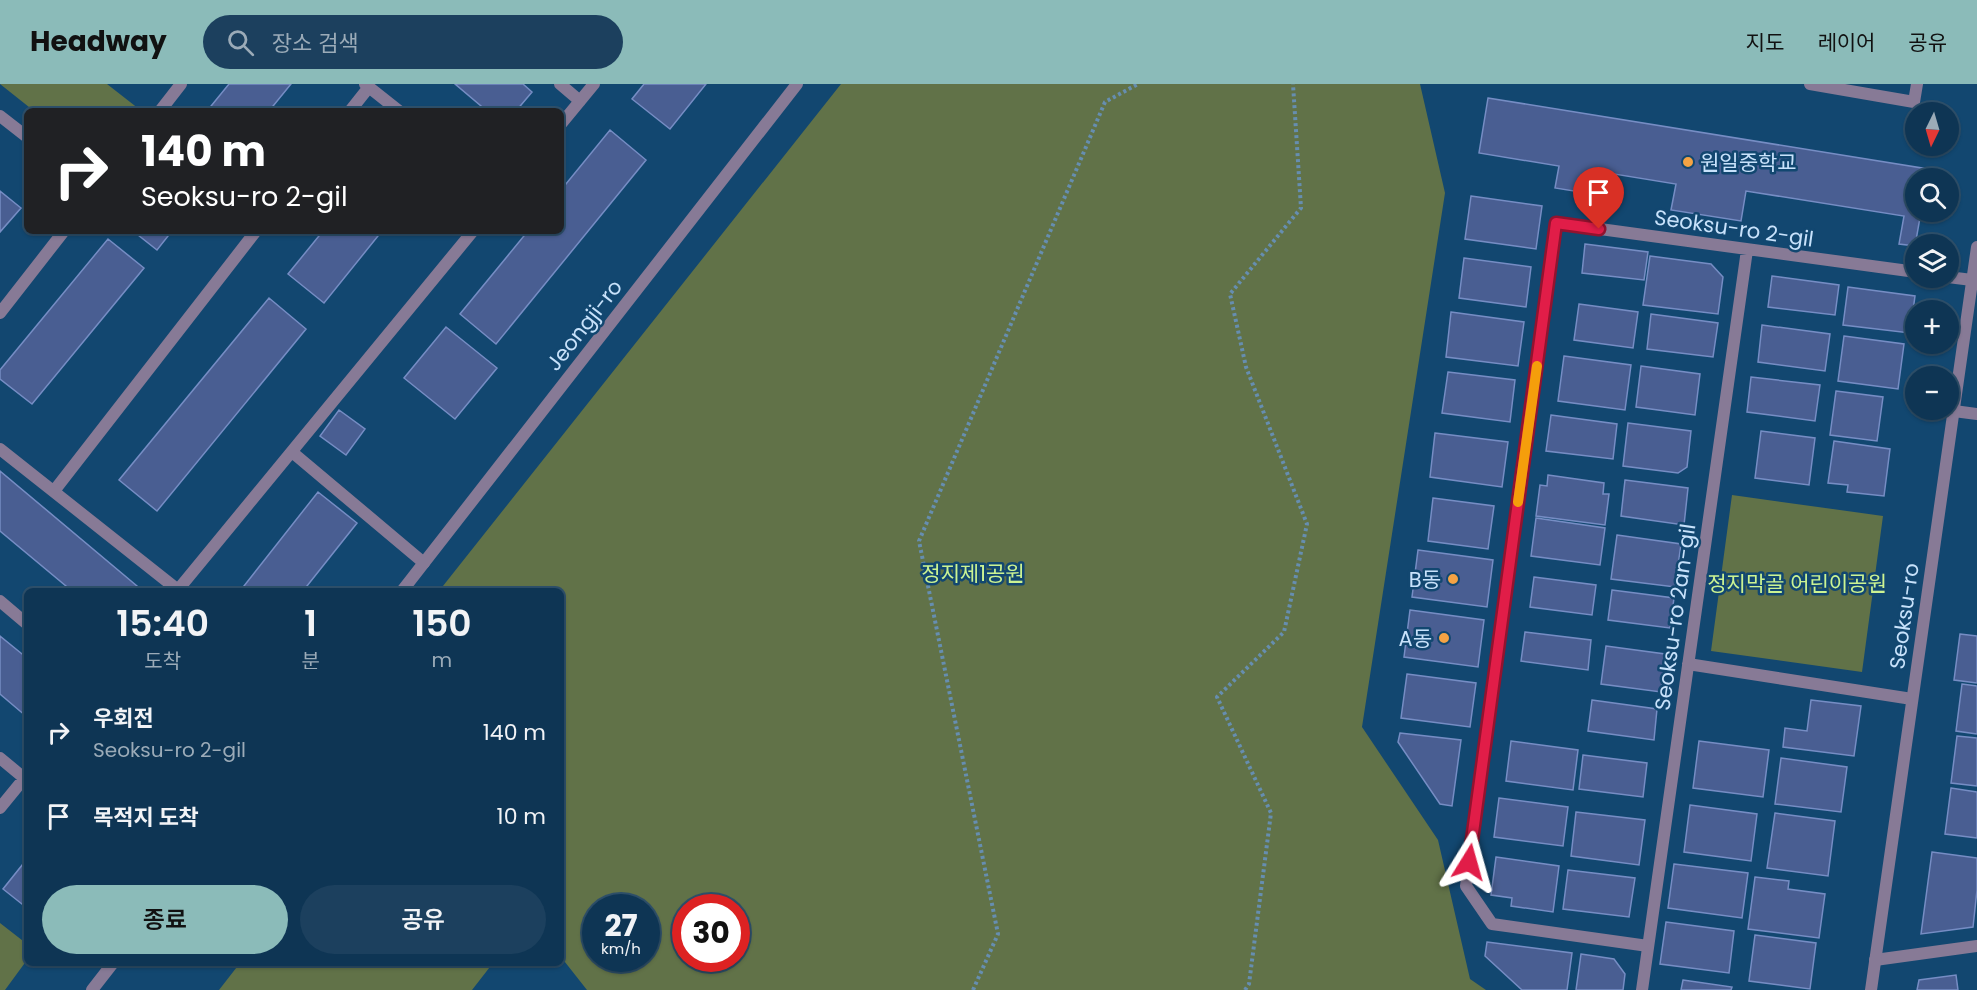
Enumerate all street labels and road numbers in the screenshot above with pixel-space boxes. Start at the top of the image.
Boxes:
street label: Seoksu-ro 2-gil [1652,202,1816,254]
street label: Jeongji-ro [539,273,629,377]
street label: Seoksu-ro 2an-gil [1648,522,1702,712]
street label: Seoksu-ro [1882,561,1926,671]

